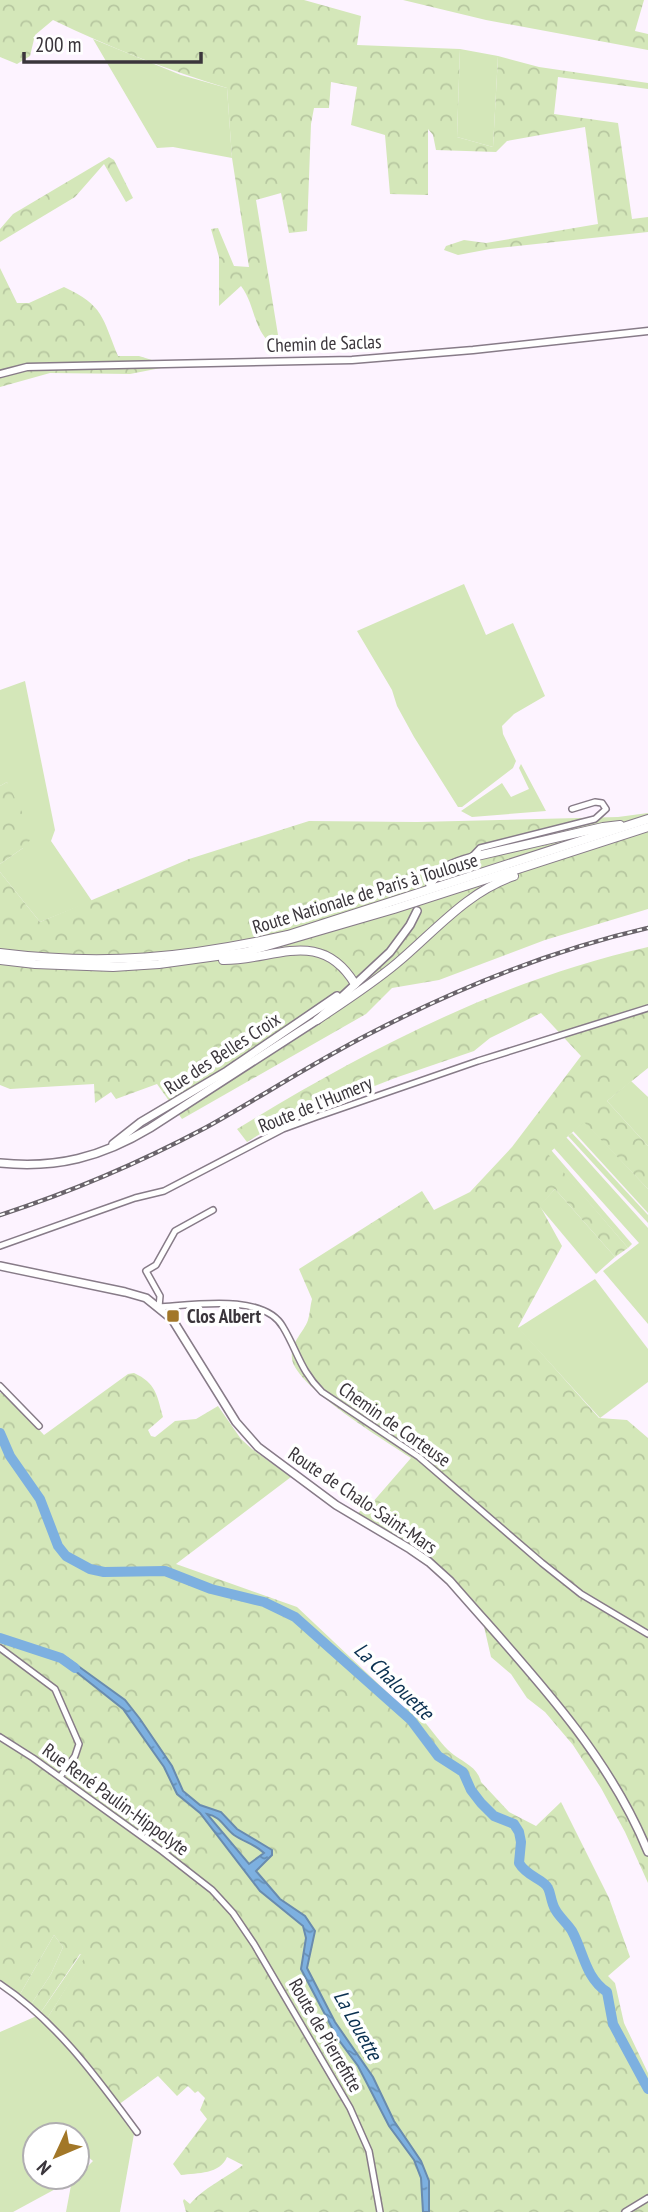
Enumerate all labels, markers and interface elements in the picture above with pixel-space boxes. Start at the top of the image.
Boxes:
scale bar [24,21,201,65]
text: 200 m [35,31,81,58]
street label: Chemin de Saclas [266,329,382,357]
street label: Route Nationale de Paris à Toulouse [249,847,481,939]
street label: Rue des Belles Croix [159,1006,285,1099]
street label: Route de l'Humery [255,1070,376,1138]
place label: Clos Albert [187,1304,261,1328]
marker: Clos Albert [165,1308,181,1324]
street label: Chemin de Corteuse [334,1376,456,1472]
street label: Route de Chalo-Saint-Mars [284,1441,442,1559]
water label: La Chalouette [349,1636,440,1726]
street label: Rue René Paulin-Hippolyte [38,1738,194,1860]
street label: Route de Pierrefitte [284,1974,368,2096]
water label: La Louette [328,1985,389,2066]
north arrow [21,2121,91,2191]
text: N [32,2156,56,2180]

